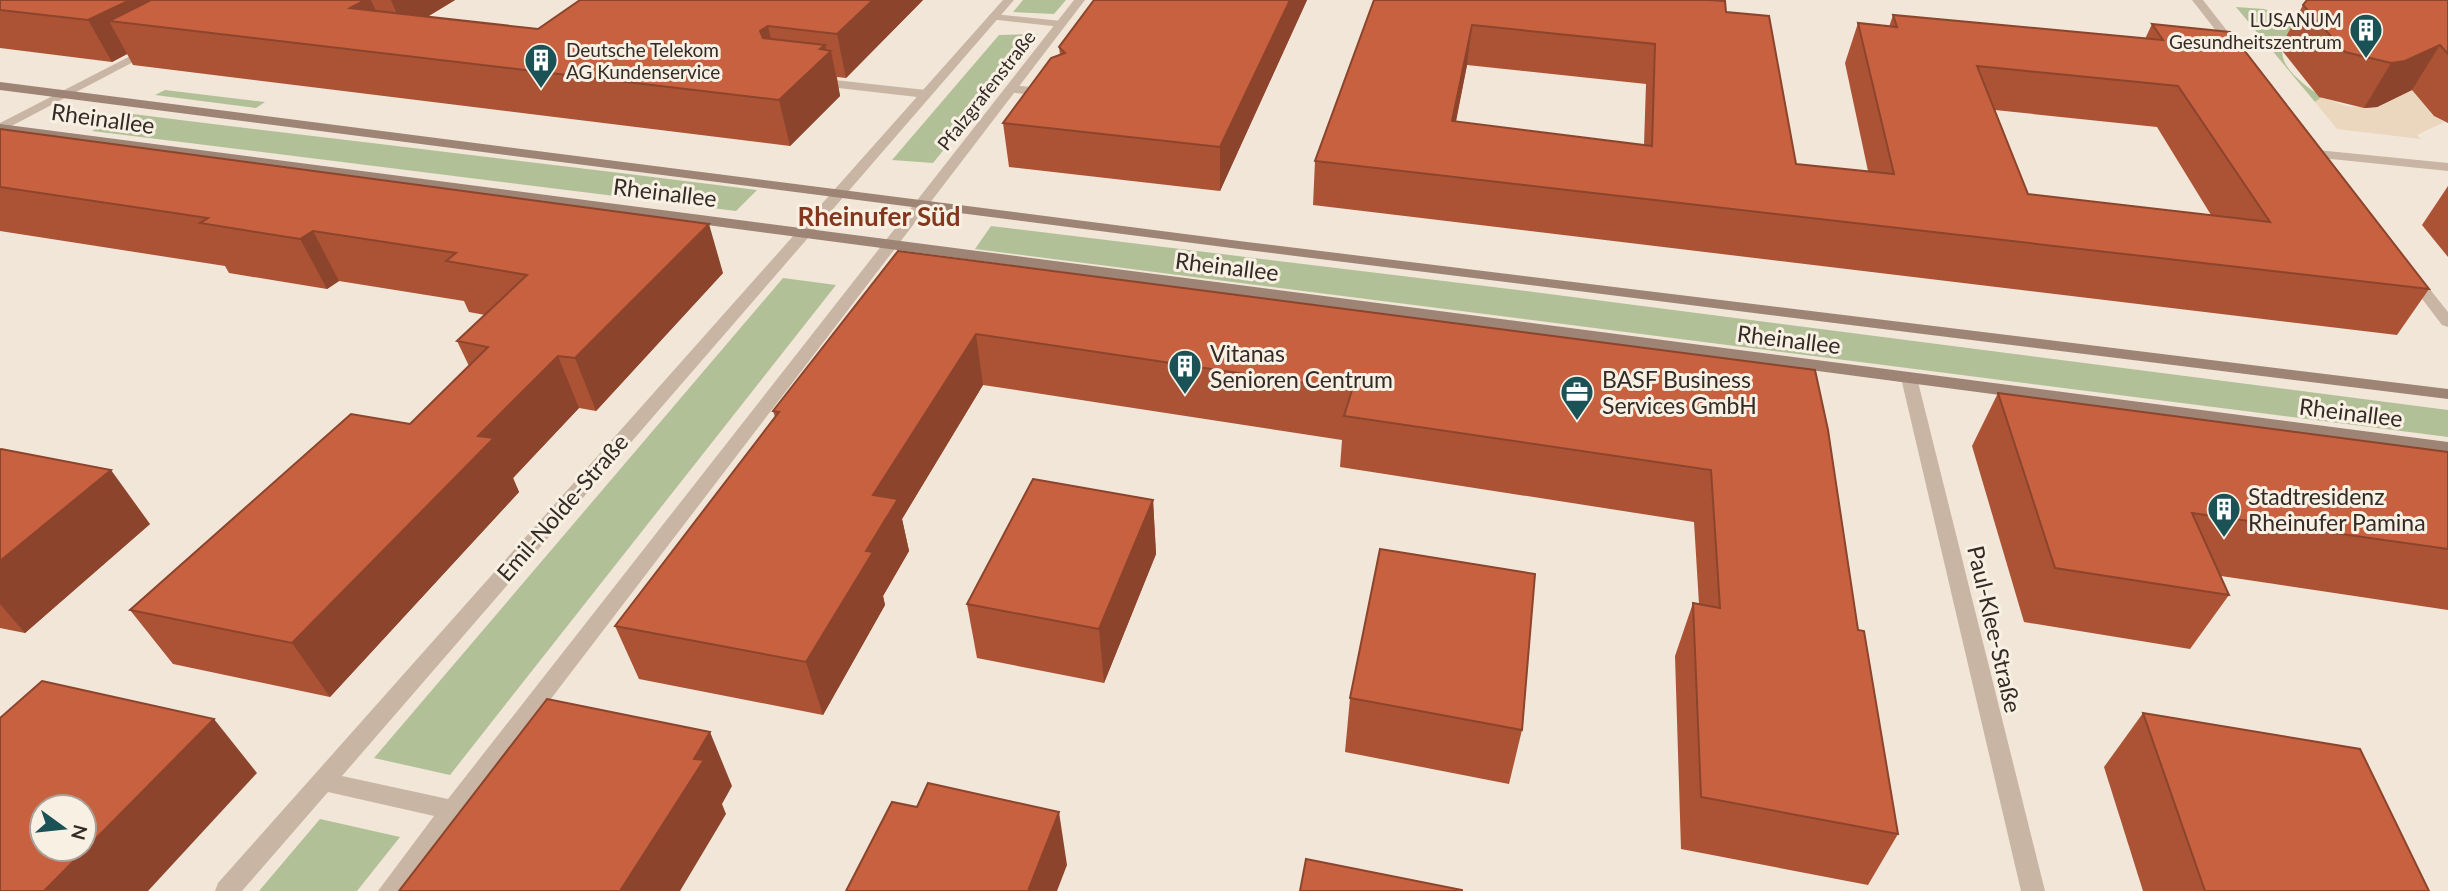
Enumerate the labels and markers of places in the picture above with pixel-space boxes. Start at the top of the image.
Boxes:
place label: LUSANUM Gesundheitszentrum [2169,8,2342,53]
building icon: LUSANUM Gesundheitszentrum [2347,11,2385,60]
place label: Deutsche Telekom AG Kundenservice [566,38,720,83]
building icon: Deutsche Telekom AG Kundenservice [522,41,560,90]
place label: Vitanas Senioren Centrum [1210,339,1393,393]
building icon: Vitanas Senioren Centrum [1166,347,1204,396]
place label: BASF Business Services GmbH [1602,365,1757,419]
office icon: BASF Business Services GmbH [1558,373,1596,422]
place label: Stadtresidenz Rheinufer Pamina [2248,482,2426,536]
building icon: Stadtresidenz Rheinufer Pamina [2205,490,2243,539]

